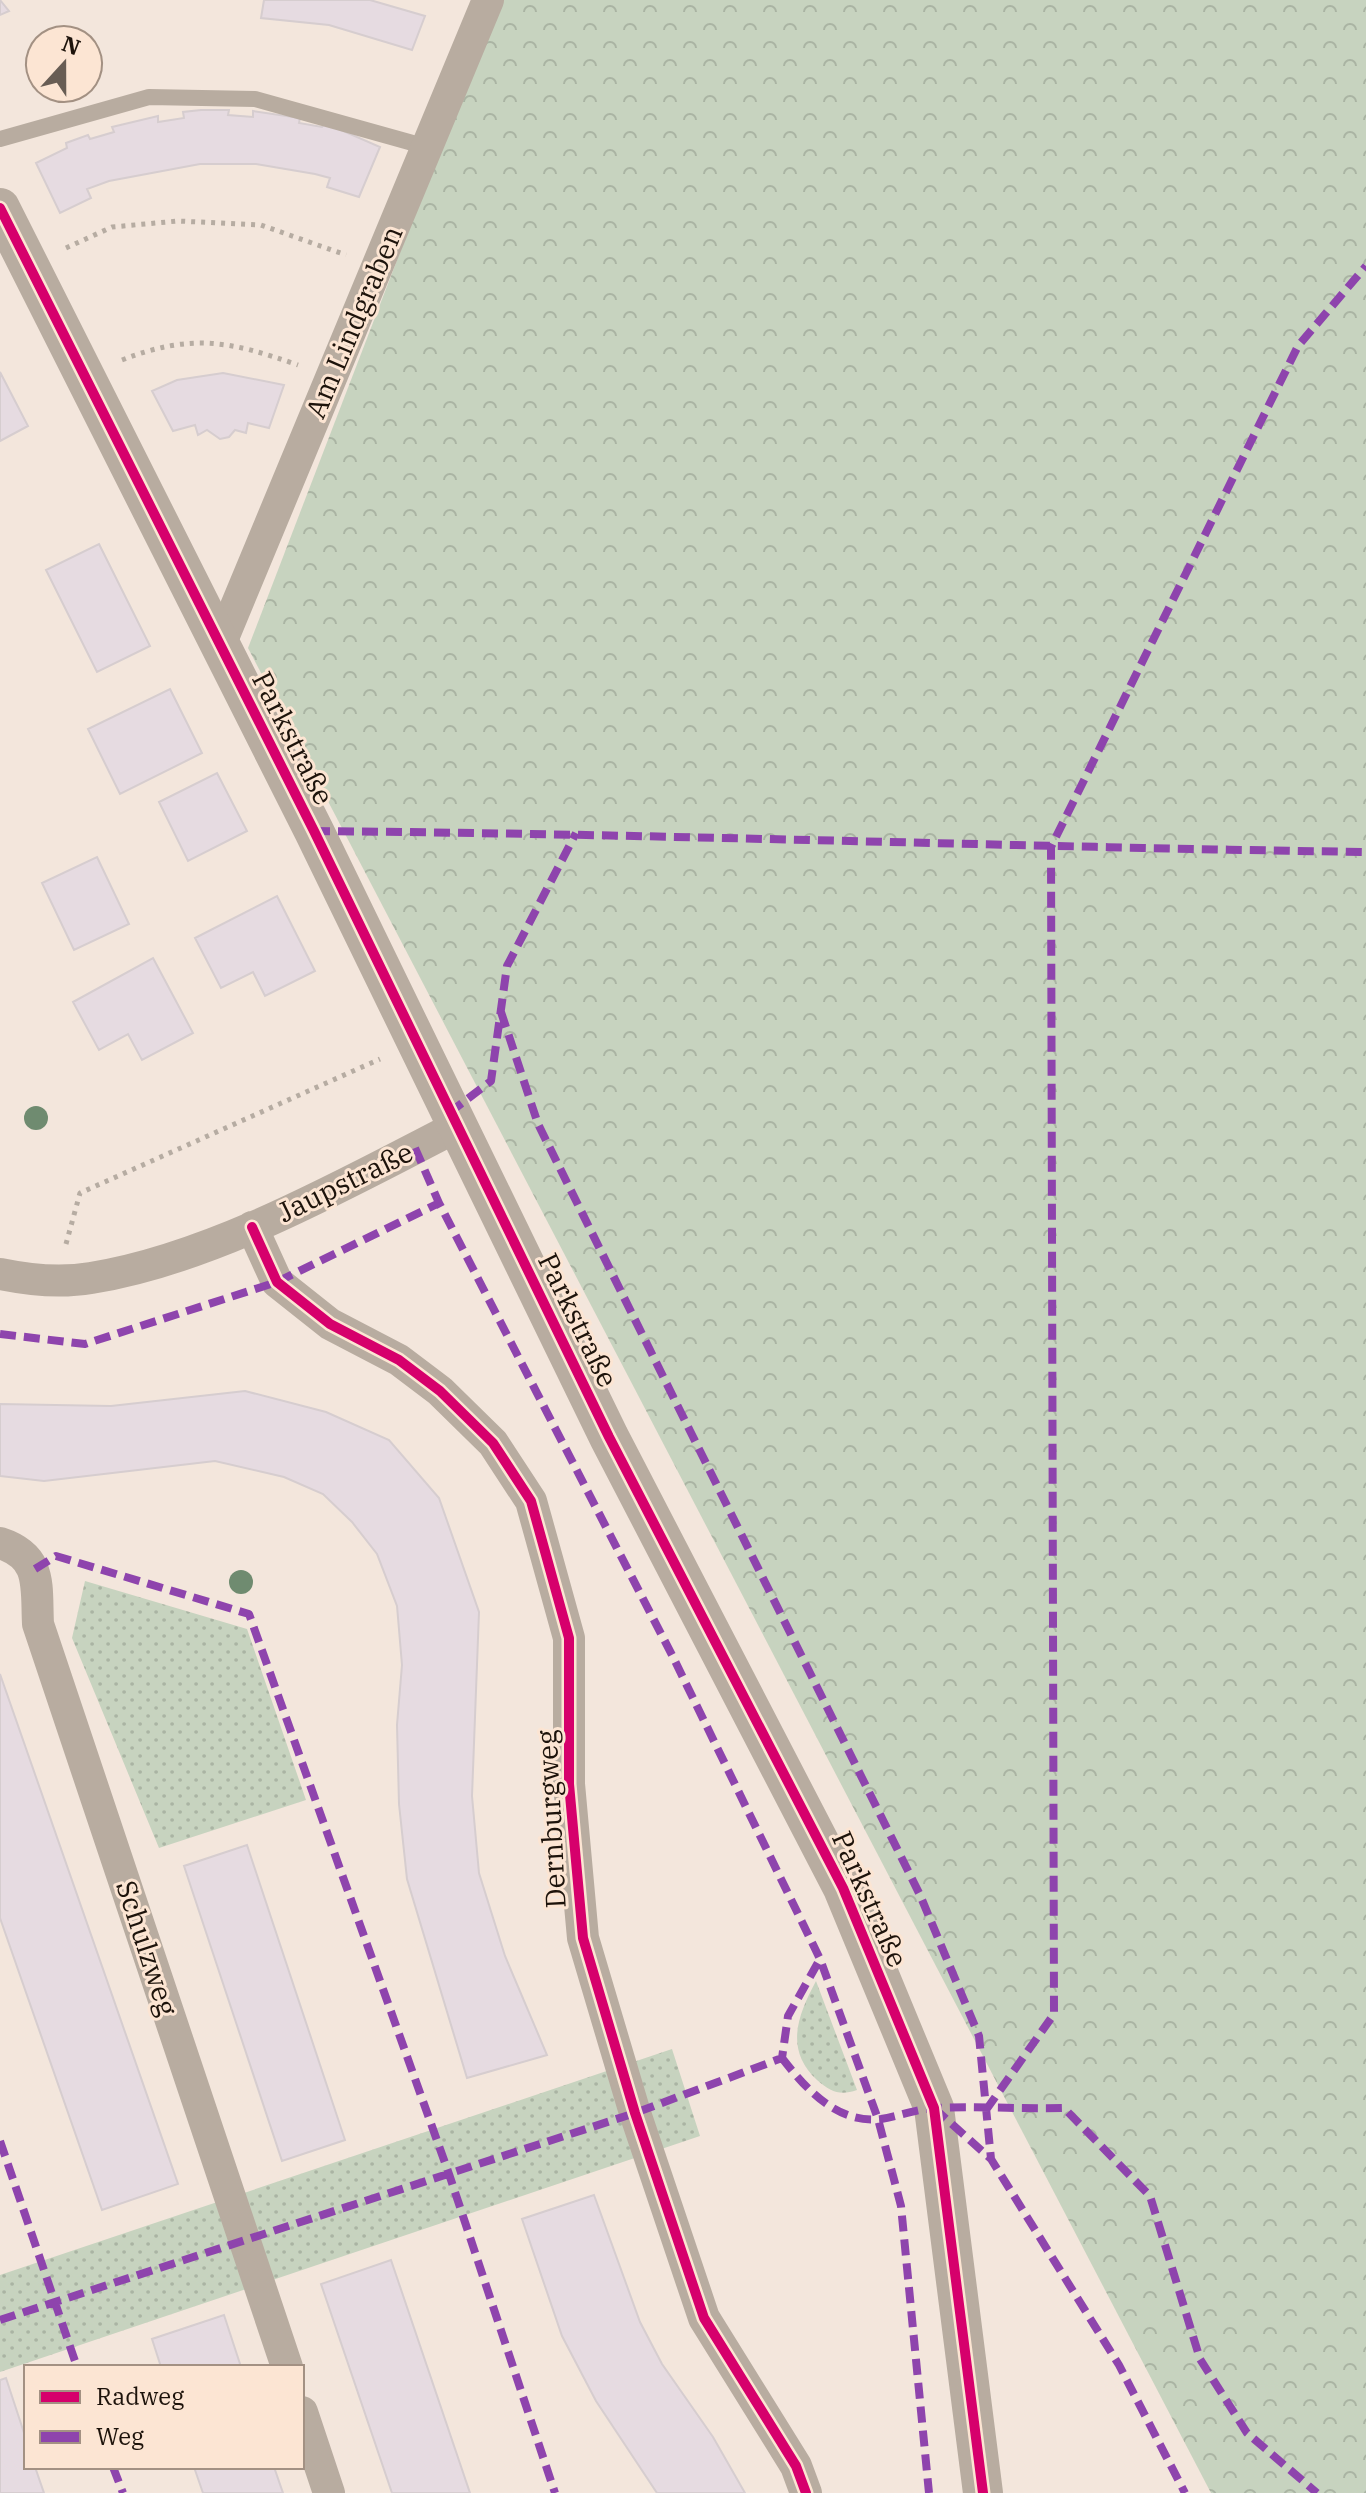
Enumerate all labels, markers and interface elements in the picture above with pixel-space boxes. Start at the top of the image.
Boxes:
north arrow [24,24,104,104]
text: N [58,28,85,62]
street label: Am Lindgraben [296,220,411,424]
street label: Parkstraße [244,665,343,811]
street label: Jaupstraße [271,1133,419,1230]
street label: Parkstraße [530,1246,627,1393]
street label: Dernburgweg [527,1729,574,1909]
street label: Parkstraße [824,1825,917,1973]
street label: Schulzweg [108,1875,187,2020]
legend [24,2365,304,2469]
text: Radweg [96,2380,184,2412]
text: Weg [96,2420,144,2452]

